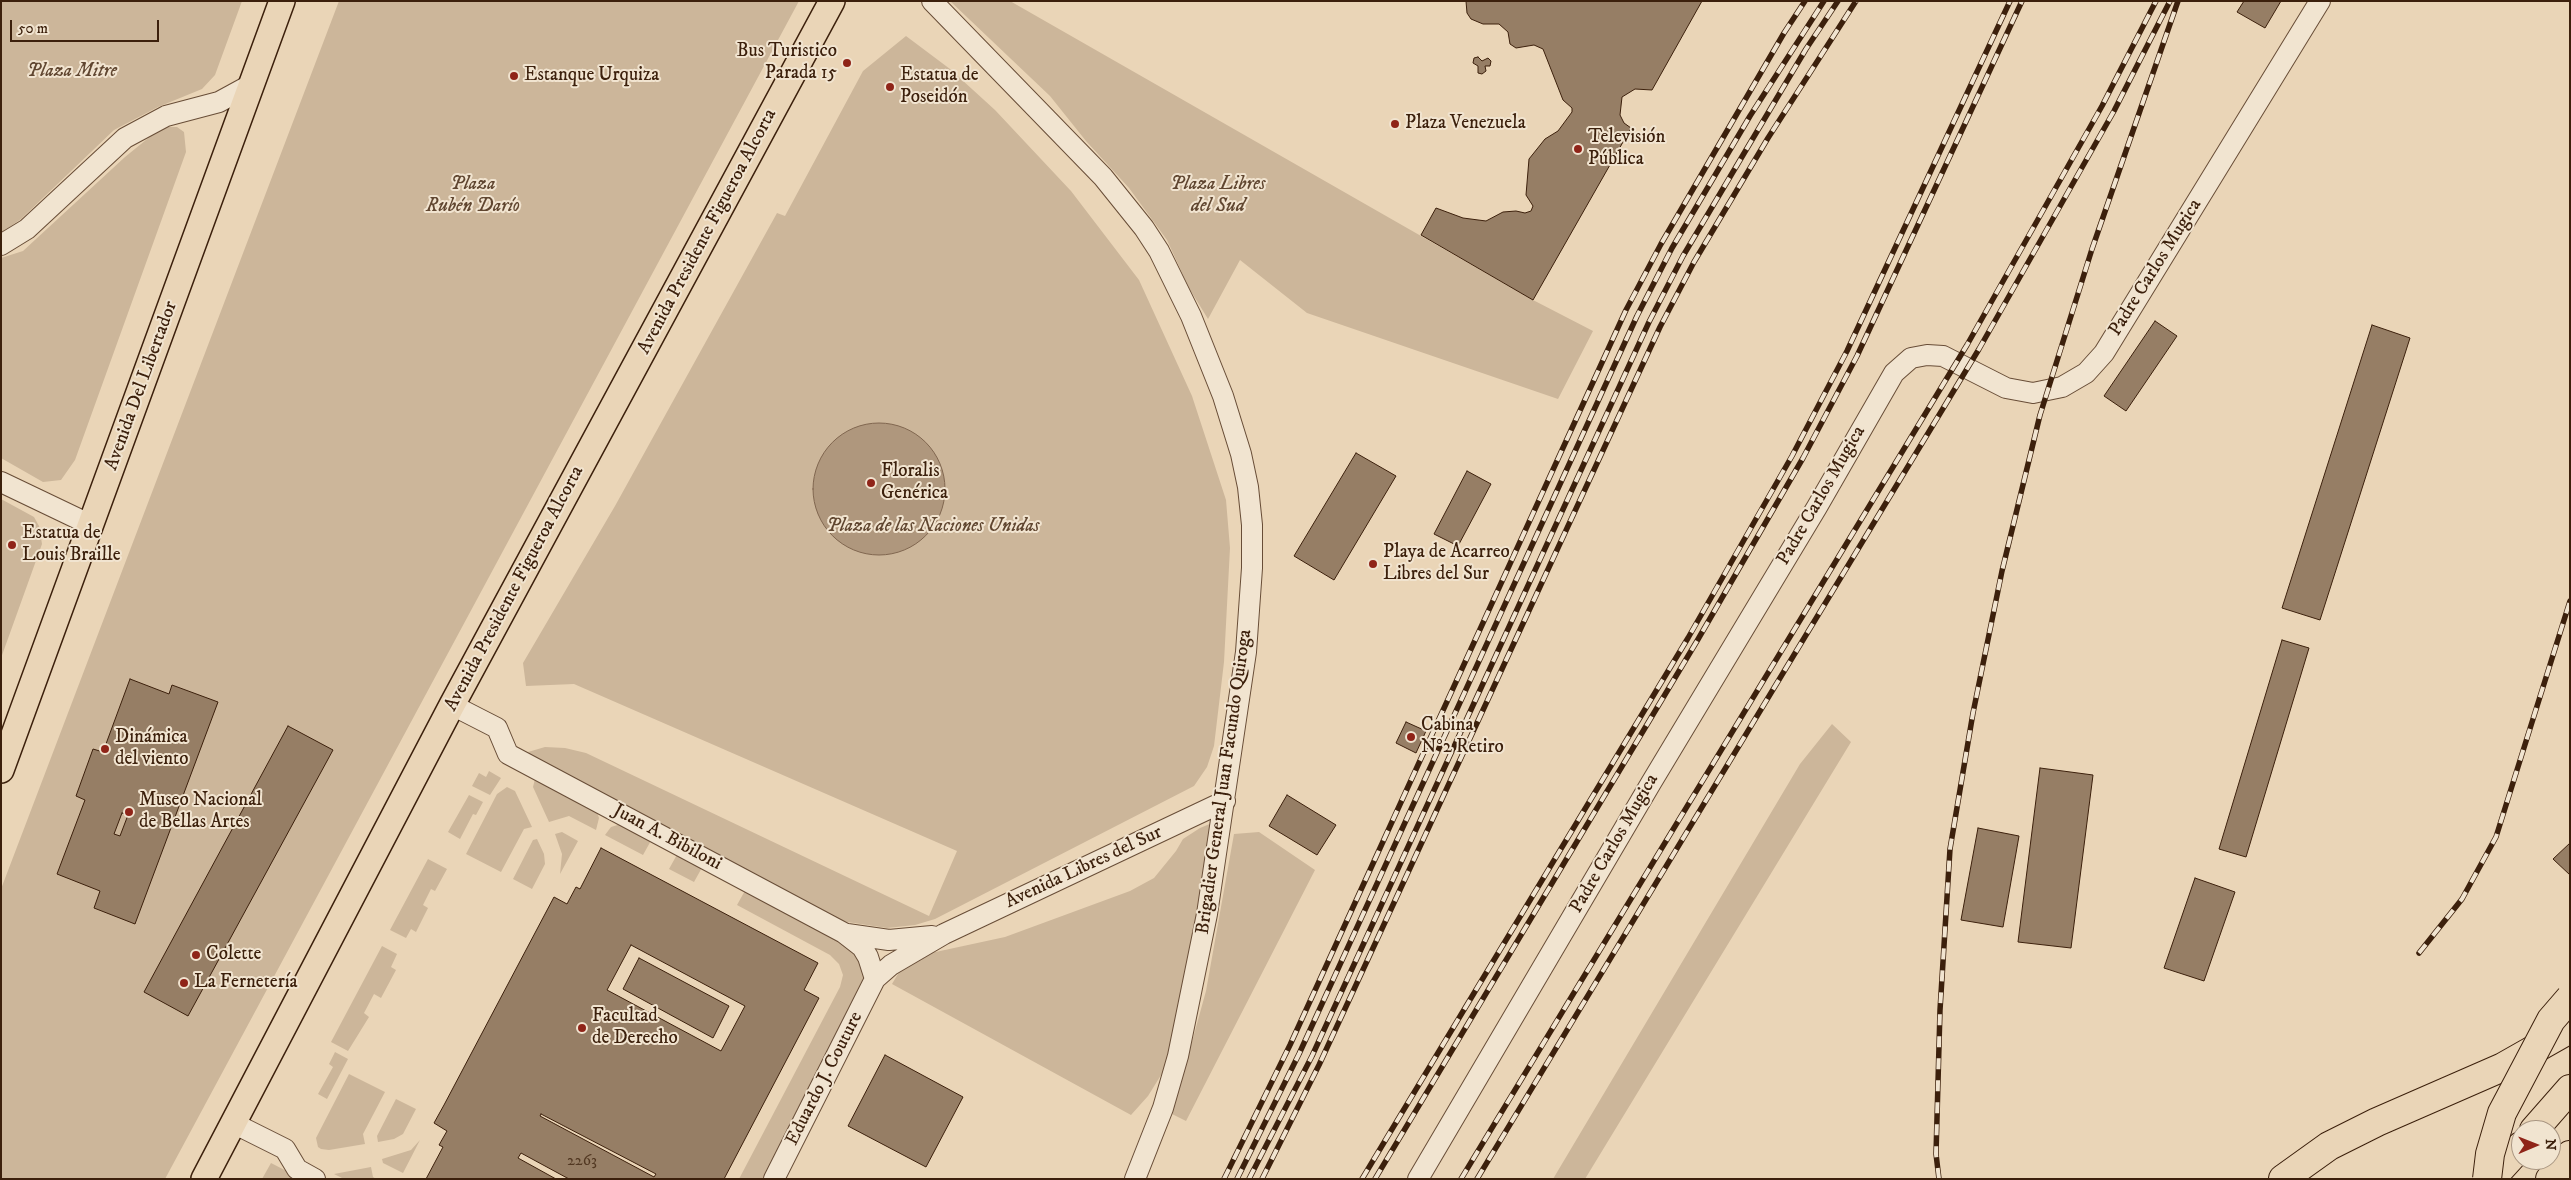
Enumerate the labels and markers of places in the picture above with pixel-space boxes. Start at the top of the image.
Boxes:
place label: Bus Turistico Parada 15 [736,41,837,85]
marker: Bus Turistico Parada 15 [841,57,853,69]
place label: Estanque Urquiza [524,65,659,87]
place label: Estatua de Poseidón [900,65,979,109]
marker: Estanque Urquiza [508,70,520,82]
marker: Estatua de Poseidón [884,81,896,93]
place label: Plaza Venezuela [1405,113,1526,135]
marker: Plaza Venezuela [1389,118,1401,130]
place label: Televisión Pública [1588,127,1666,171]
marker: Televisión Pública [1572,143,1584,155]
place label: Floralis Genérica [881,461,948,505]
marker: Floralis Genérica [865,477,877,489]
place label: Estatua de Louis Braille [22,523,121,567]
marker: Estatua de Louis Braille [6,539,18,551]
place label: Playa de Acarreo Libres del Sur [1383,542,1510,586]
marker: Playa de Acarreo Libres del Sur [1367,558,1379,570]
place label: Cabina N°2 Retiro [1421,715,1504,759]
place label: Dinámica del viento [115,727,188,771]
marker: Cabina N°2 Retiro [1405,731,1417,743]
marker: Dinámica del viento [99,743,111,755]
place label: Museo Nacional de Bellas Artes [139,790,262,834]
marker: Museo Nacional de Bellas Artes [123,806,135,818]
place label: Colette [206,944,261,966]
marker: Colette [190,949,202,961]
place label: La Fernetería [194,972,298,994]
marker: La Fernetería [178,977,190,989]
place label: Facultad de Derecho [592,1006,678,1050]
marker: Facultad de Derecho [576,1022,588,1034]

